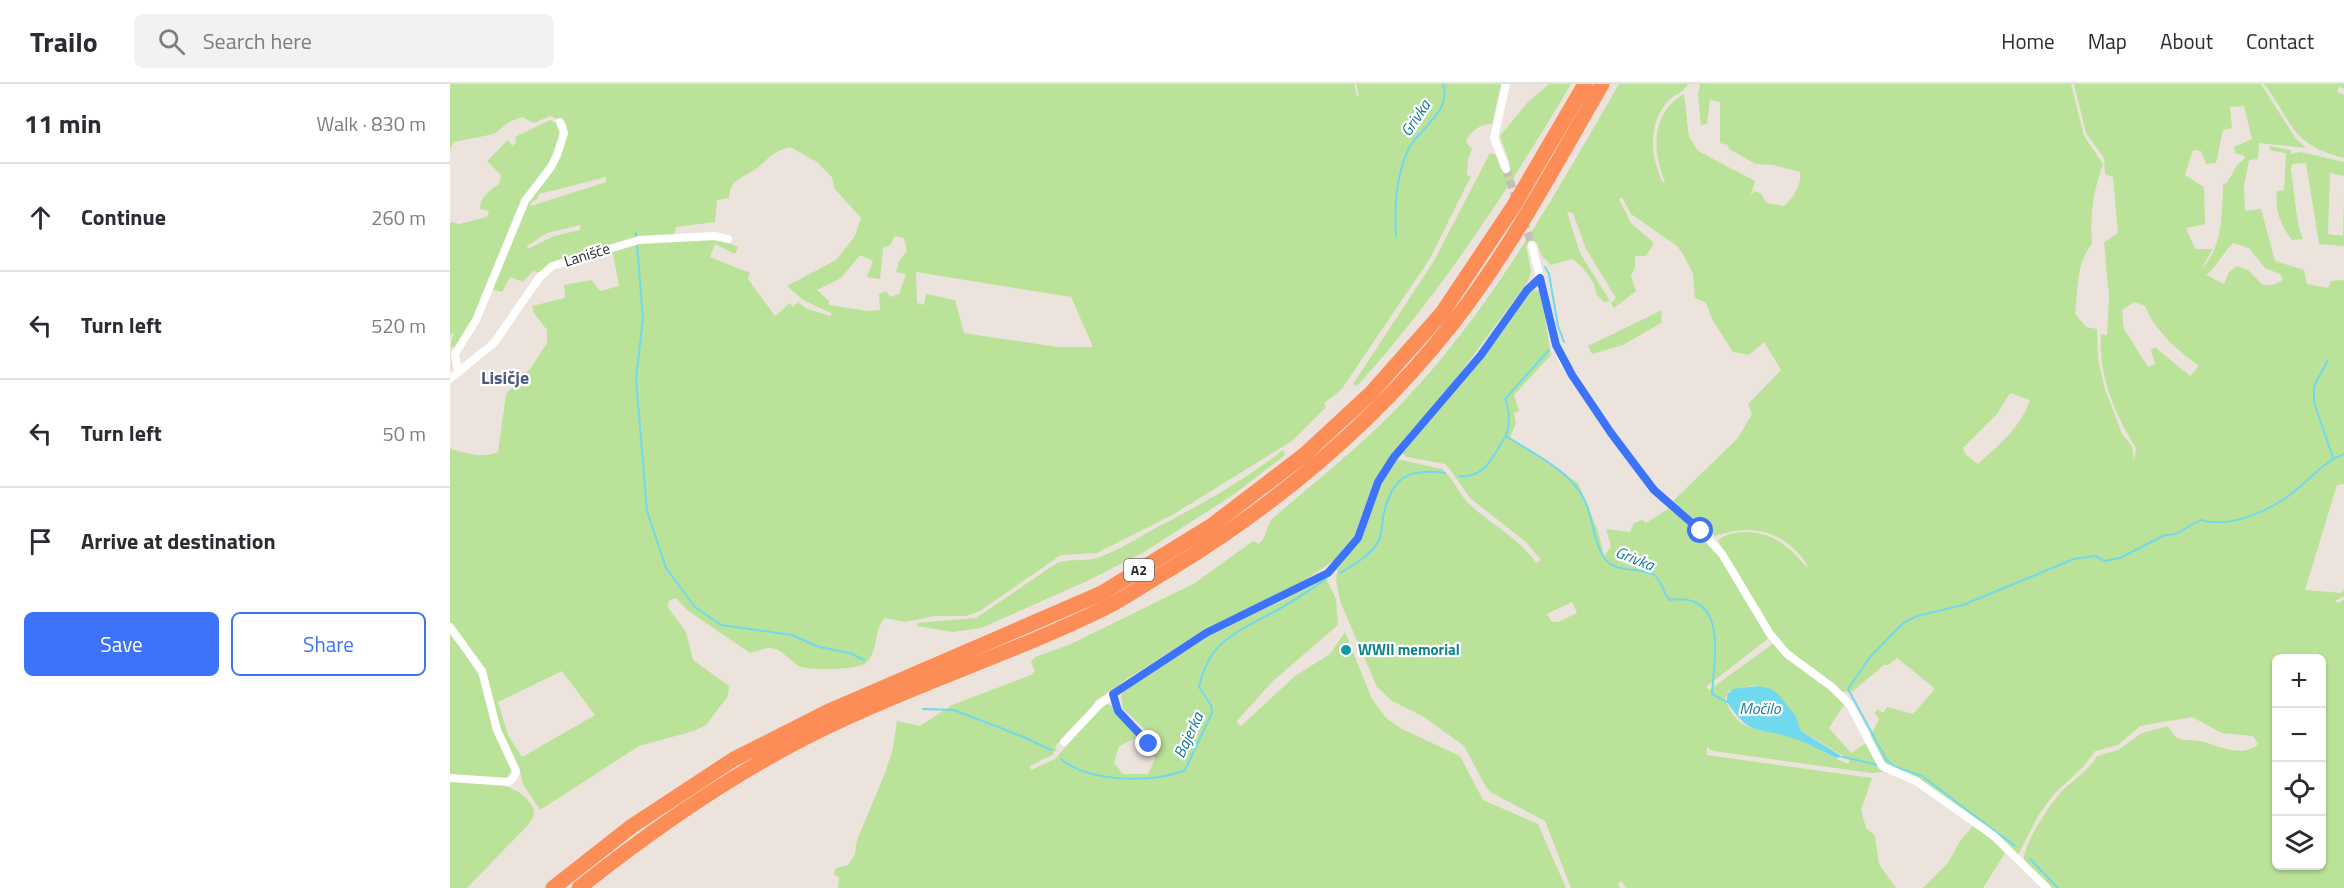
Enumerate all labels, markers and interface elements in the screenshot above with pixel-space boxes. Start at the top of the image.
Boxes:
search box [134,14,554,68]
text: Trailo [30,20,98,63]
text: Search here [203,24,312,58]
icon: search [155,25,188,58]
text: Home [2001,25,2055,57]
text: Map [2088,25,2127,57]
text: About [2160,25,2213,57]
text: Contact [2246,25,2314,57]
water label: Grivka [1394,94,1437,141]
text: 11 min [24,104,102,143]
text: Walk · 830 m [317,108,426,139]
text: Continue [81,200,166,234]
icon: ahead [24,201,57,234]
text: 260 m [371,202,426,233]
street label: Lanišče [561,237,613,272]
text: Turn left [81,308,162,342]
icon: left [24,309,57,342]
text: 520 m [371,310,426,341]
district label: Lisičje [481,364,529,391]
text: Turn left [81,416,162,450]
icon: left [24,417,57,450]
text: 50 m [382,418,426,449]
route start [1687,517,1713,543]
text: Arrive at destination [81,524,276,558]
icon: arrive [24,525,57,558]
water label: Grivka [1612,539,1659,577]
road number: A2 [1124,559,1154,581]
button: Save [24,612,219,676]
button: Share [231,612,426,676]
place label: WWII memorial [1358,638,1460,661]
marker: WWII memorial [1339,643,1353,657]
map controls [2272,654,2326,870]
button: + [2272,654,2326,708]
water label: Močilo [1739,696,1782,720]
water label: Bajerka [1167,707,1209,762]
button: − [2272,708,2326,762]
route end [1135,730,1161,756]
button: locate [2272,762,2326,816]
button: layers [2272,816,2326,870]

